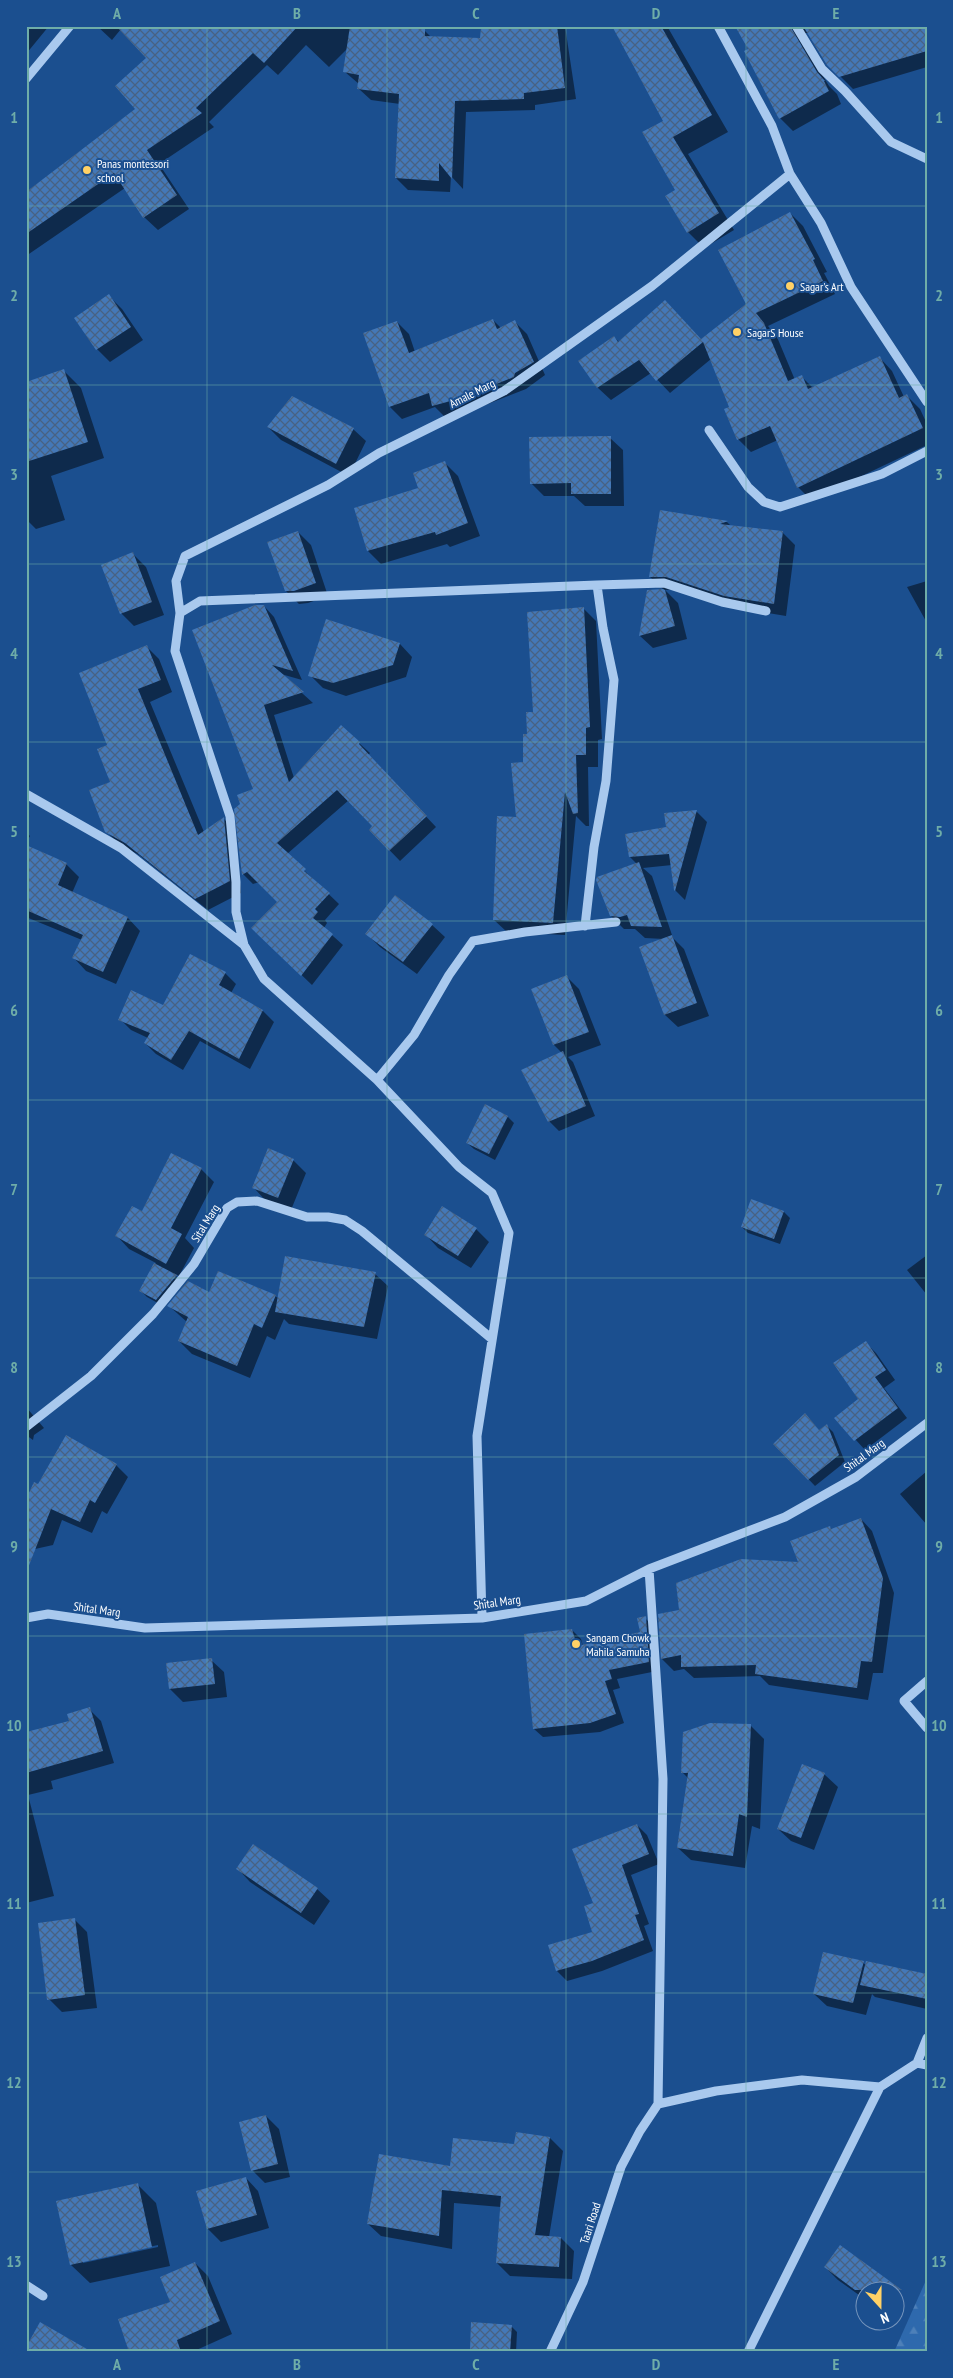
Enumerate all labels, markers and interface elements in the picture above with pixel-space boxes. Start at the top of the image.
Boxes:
text: A [112,3,122,23]
text: B [293,3,301,23]
text: C [472,3,480,23]
text: D [652,3,661,23]
text: E [833,3,840,23]
text: 1 [10,107,18,127]
text: 1 [935,107,943,127]
place label: Panas montessori school [97,156,169,185]
marker: Panas montessori school [81,164,93,176]
place label: Sagar's Art [800,279,844,294]
marker: Sagar's Art [784,280,796,292]
text: 2 [10,285,18,305]
text: 2 [935,285,943,305]
place label: SagarS House [747,325,804,340]
marker: SagarS House [731,326,743,338]
street label: Amale Marg [447,375,497,411]
text: 3 [10,464,18,484]
text: 3 [935,464,943,484]
text: 4 [10,643,18,663]
text: 4 [935,643,943,663]
text: 5 [10,821,18,841]
text: 5 [935,821,943,841]
text: 6 [10,1000,18,1020]
text: 6 [935,1000,943,1020]
text: 7 [10,1179,18,1199]
text: 7 [935,1179,943,1199]
street label: Sital Marg [187,1201,223,1245]
text: 8 [10,1357,18,1377]
text: 8 [935,1357,943,1377]
street label: Shital Marg [840,1435,888,1475]
text: 9 [10,1536,18,1556]
text: 9 [935,1536,943,1556]
street label: Shital Marg [472,1591,522,1613]
street label: Shital Marg [72,1598,122,1620]
place label: Sangam Chowk Mahila Samuha [586,1630,650,1659]
marker: Sangam Chowk Mahila Samuha [570,1638,582,1650]
text: 10 [6,1715,22,1735]
text: 10 [931,1715,947,1735]
text: 11 [6,1893,22,1913]
text: 11 [931,1893,947,1913]
text: 12 [6,2072,22,2092]
text: 12 [931,2072,947,2092]
street label: Taari Road [576,2200,604,2246]
text: 13 [6,2251,22,2271]
text: 13 [931,2251,947,2271]
north arrow [856,2280,906,2330]
text: N [878,2308,891,2328]
text: A [112,2354,122,2374]
text: B [293,2354,301,2374]
text: C [472,2354,480,2374]
text: D [652,2354,661,2374]
text: E [833,2354,840,2374]

